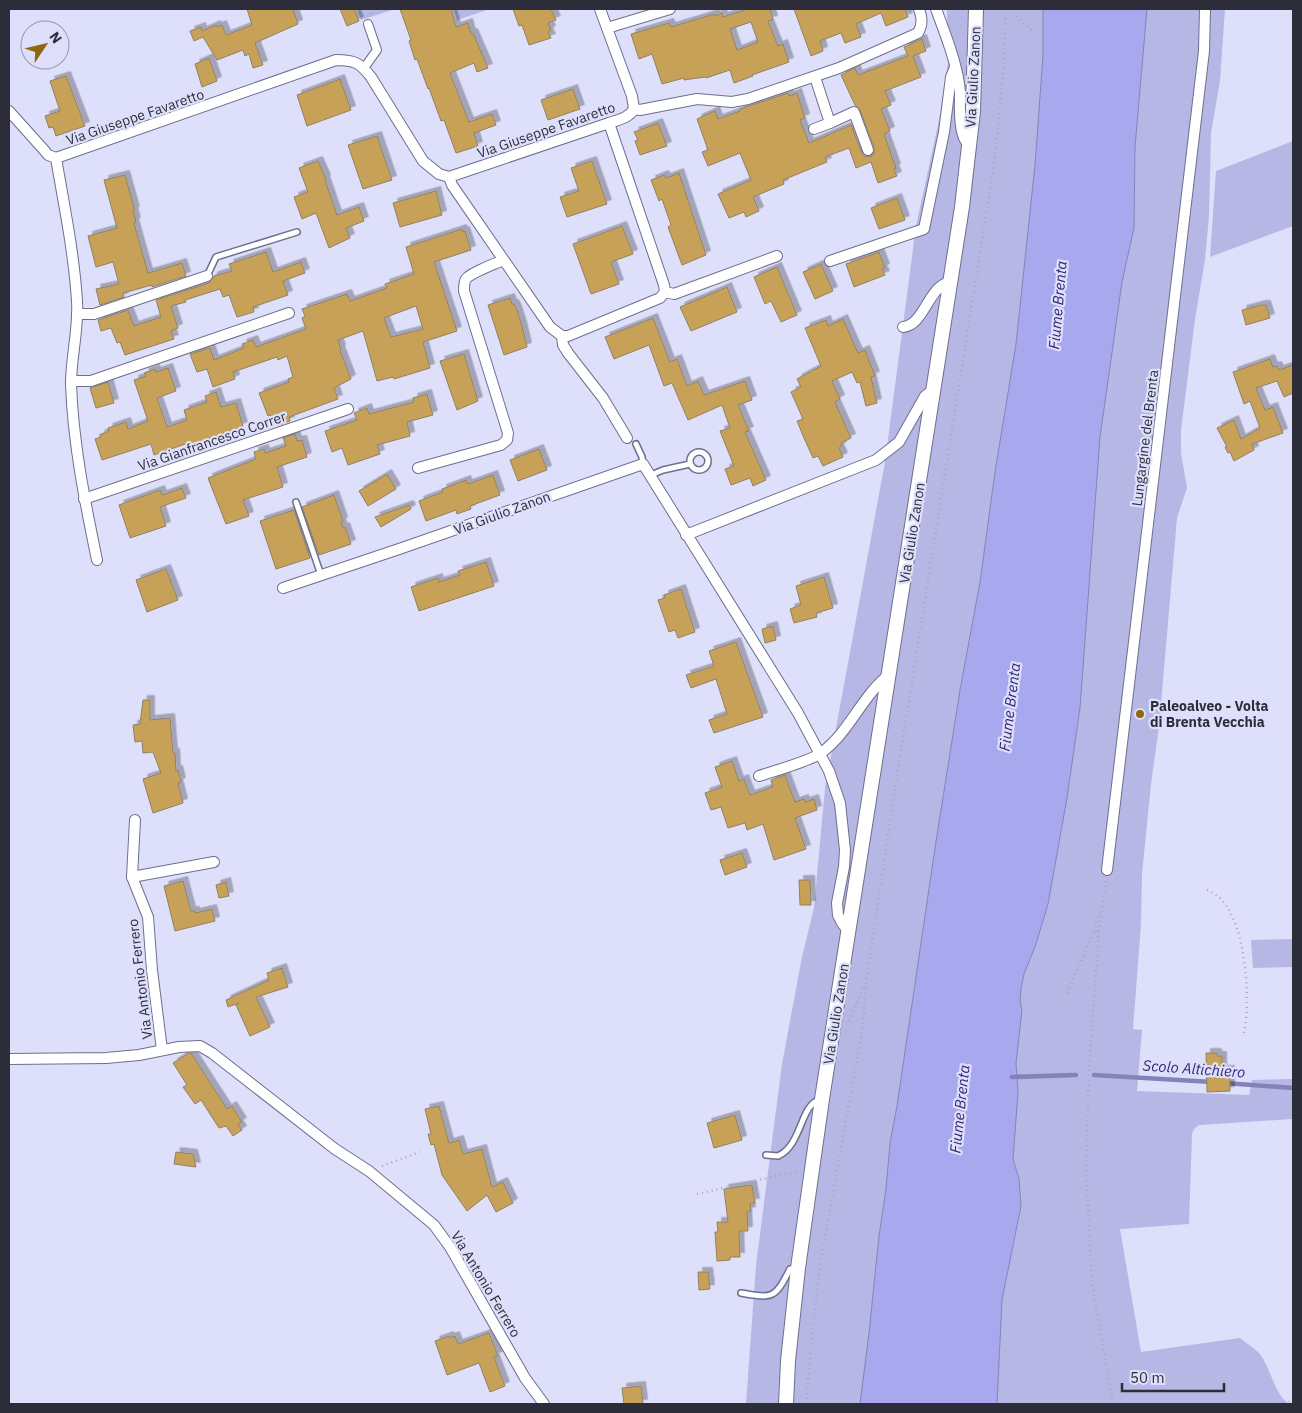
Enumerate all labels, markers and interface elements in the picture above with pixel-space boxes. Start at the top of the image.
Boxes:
north arrow [20,20,70,70]
street label: Via Giulio Zanon [961,26,985,128]
text: N [45,28,66,47]
street label: Via Giuseppe Favaretto [64,85,207,149]
street label: Via Giuseppe Favaretto [475,98,618,162]
water label: Fiume Brenta [1044,260,1071,350]
street label: Lungargine del Brenta [1128,368,1162,507]
street label: Via Gianfrancesco Correr [135,407,289,475]
street label: Via Giulio Zanon [895,481,929,585]
street label: Via Giulio Zanon [451,487,553,539]
water label: Fiume Brenta [995,661,1024,752]
place label: Paleoalveo - Volta di Brenta Vecchia [1150,697,1269,731]
marker: Paleoalveo - Volta di Brenta Vecchia [1134,708,1146,720]
street label: Via Antonio Ferrero [124,918,156,1040]
street label: Via Giulio Zanon [819,962,853,1066]
water label: Scolo Altichiero [1142,1055,1246,1082]
water label: Fiume Brenta [945,1064,974,1154]
street label: Via Antonio Ferrero [447,1228,525,1341]
scale bar [1122,1360,1224,1392]
text: 50 m [1130,1368,1165,1387]

